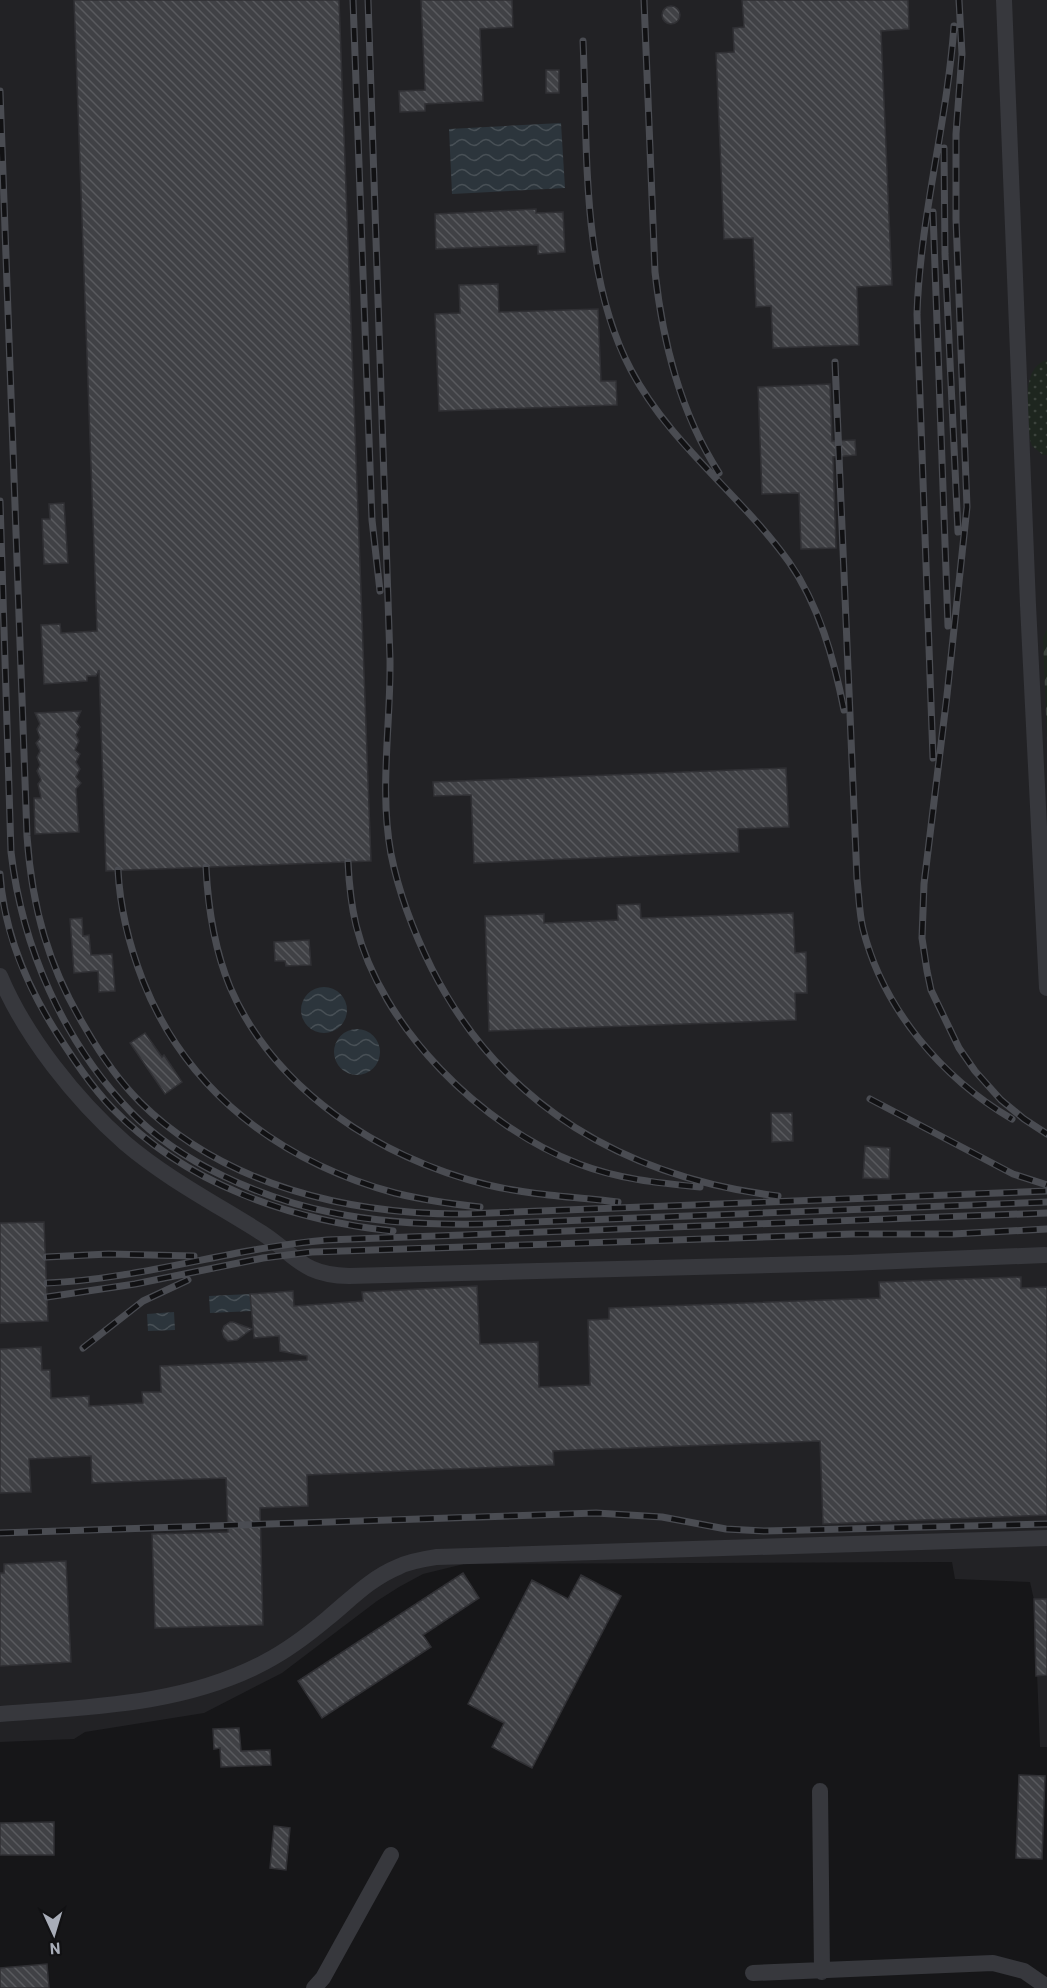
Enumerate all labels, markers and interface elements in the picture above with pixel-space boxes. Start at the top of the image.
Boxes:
north arrow [24,1904,84,1964]
text: N [49,1940,61,1959]

